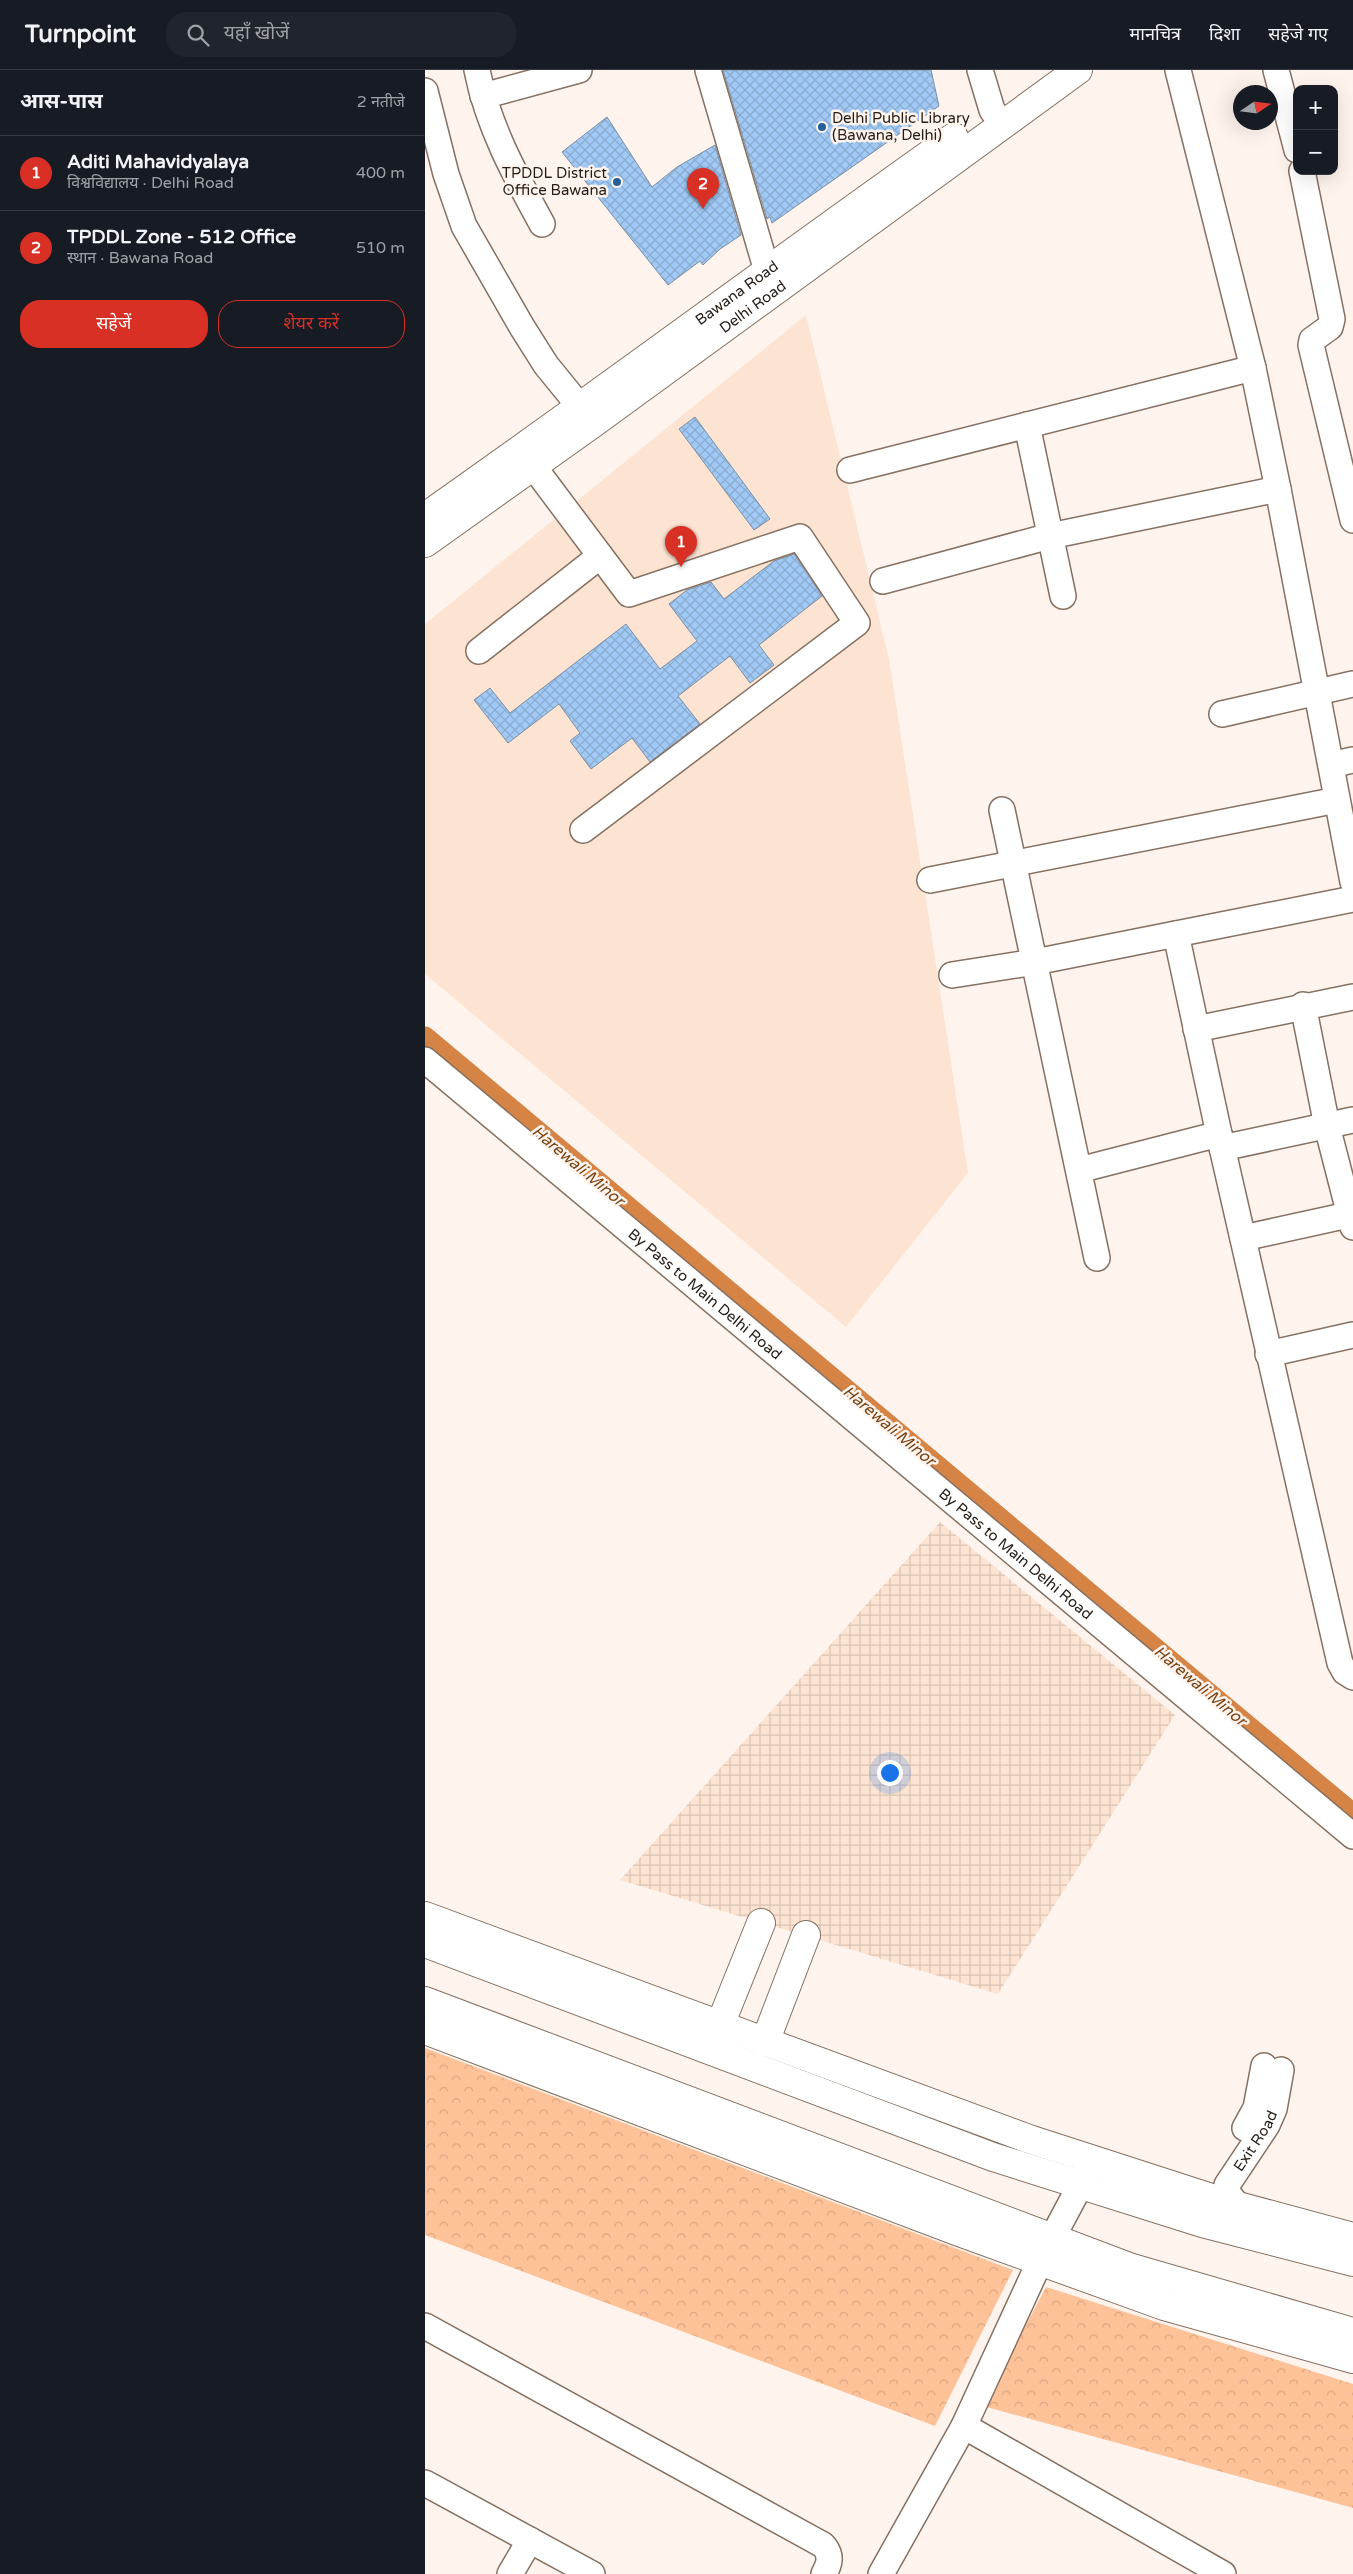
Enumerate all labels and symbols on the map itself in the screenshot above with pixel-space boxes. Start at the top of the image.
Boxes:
north arrow [1233,85,1278,130]
place label: Delhi Public Library (Bawana, Delhi) [832,109,970,144]
marker: Delhi Public Library (Bawana, Delhi) [816,121,828,133]
place label: TPDDL District Office Bawana [502,164,607,199]
pin: 2 [687,168,719,209]
marker: TPDDL District Office Bawana [611,176,623,188]
street label: Bawana Road [692,257,782,329]
street label: Delhi Road [716,277,790,337]
pin: 1 [665,526,697,567]
water label: Harewali Minor [528,1122,630,1212]
street label: By Pass to Main Delhi Road [625,1225,785,1364]
water label: Harewali Minor [839,1382,941,1472]
street label: By Pass to Main Delhi Road [935,1485,1096,1623]
water label: Harewali Minor [1150,1642,1252,1732]
your location [877,1760,903,1786]
street label: Exit Road [1230,2108,1281,2175]

